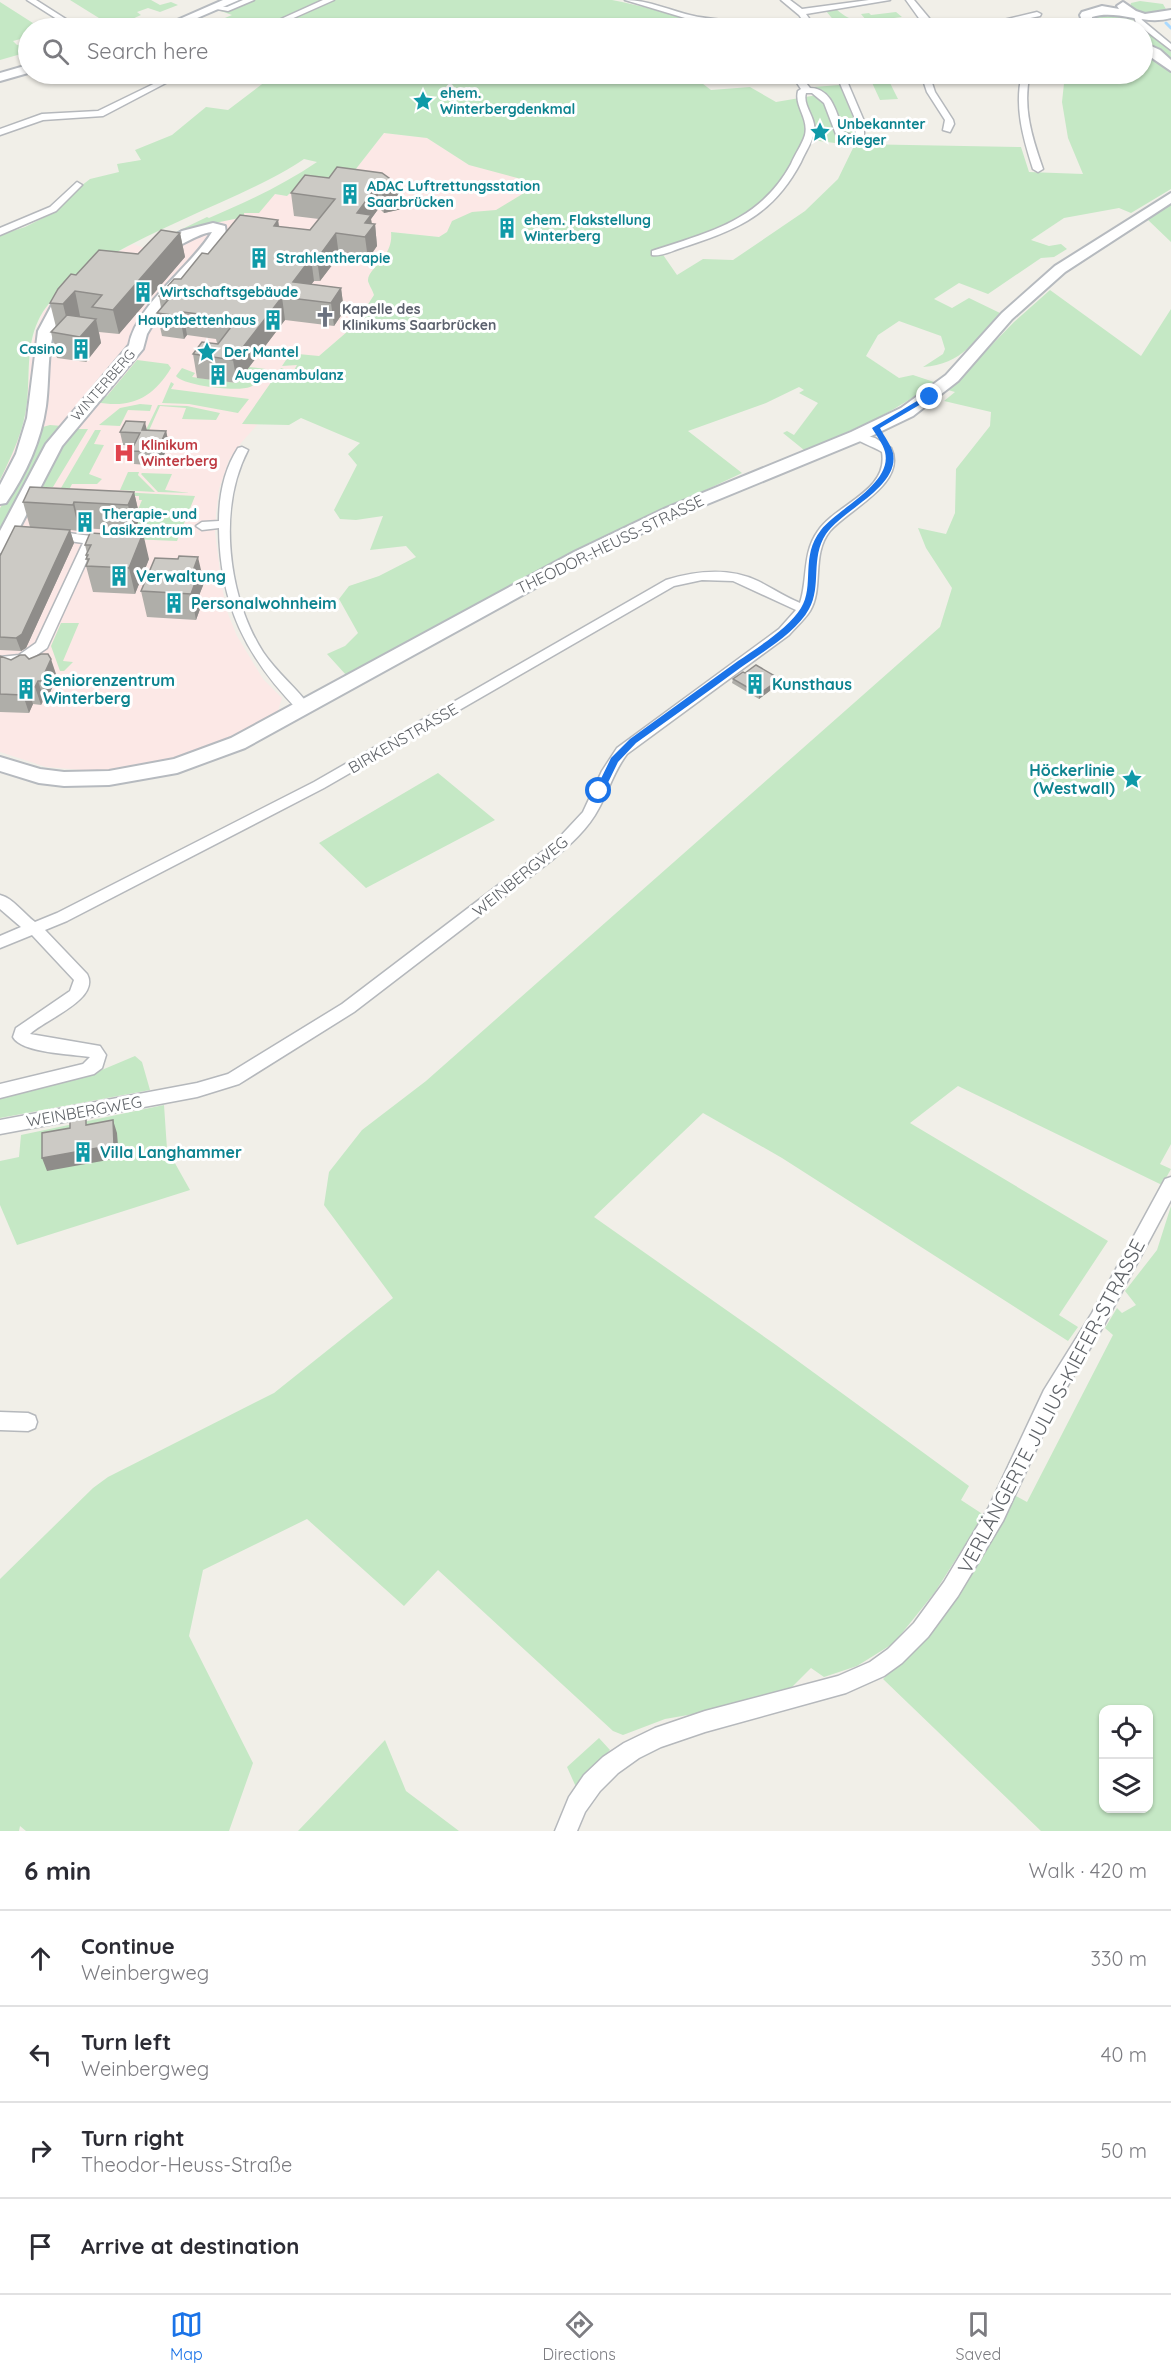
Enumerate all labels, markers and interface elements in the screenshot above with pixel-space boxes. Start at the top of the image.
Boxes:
search box [18,18,1153,84]
icon: search [39,35,72,68]
text: Search here [87,37,208,65]
place label: ehem. Winterbergdenkmal [440,84,575,118]
place icon: ehem. Winterbergdenkmal [411,89,435,113]
place label: Unbekannter Krieger [837,115,926,149]
place icon: Unbekannter Krieger [808,120,832,144]
place label: ADAC Luftrettungsstation Saarbrücken [367,177,540,211]
building icon: ADAC Luftrettungsstation Saarbrücken [338,182,362,206]
place label: ehem. Flakstellung Winterberg [524,211,651,245]
building icon: ehem. Flakstellung Winterberg [495,216,519,240]
building icon: Strahlentherapie [247,246,271,270]
place label: Strahlentherapie [276,249,390,267]
building icon: Wirtschaftsgebäude [131,280,155,304]
place label: Wirtschaftsgebäude [160,283,298,301]
place label: Kapelle des Klinikums Saarbrücken [342,300,496,334]
church icon: Kapelle des Klinikums Saarbrücken [313,305,337,329]
building icon: Hauptbettenhaus [261,308,285,332]
place label: Hauptbettenhaus [138,311,256,329]
building icon: Casino [69,337,93,361]
place label: Casino [19,340,64,358]
place icon: Der Mantel [195,340,219,364]
place label: Der Mantel [224,343,299,361]
street label: WINTERBERG [67,345,139,425]
building icon: Augenambulanz [206,363,230,387]
place label: Augenambulanz [235,366,344,384]
route end [916,383,942,409]
place label: Klinikum Winterberg [141,436,218,470]
hospital icon: Klinikum Winterberg [112,441,136,465]
street label: THEODOR-HEUSS-STRASSE [513,490,707,598]
place label: Therapie- und Lasikzentrum [102,505,197,539]
building icon: Therapie- und Lasikzentrum [73,510,97,534]
building icon: Verwaltung [107,564,131,588]
place label: Verwaltung [136,566,226,586]
building icon: Personalwohnheim [162,591,186,615]
place label: Personalwohnheim [191,593,337,613]
place label: Seniorenzentrum Winterberg [43,670,175,708]
building icon: Kunsthaus [743,672,767,696]
place label: Kunsthaus [772,674,852,694]
building icon: Seniorenzentrum Winterberg [14,677,38,701]
street label: BIRKENSTRASSE [345,698,461,778]
place label: Höckerlinie (Westwall) [1029,760,1115,798]
place icon: Höckerlinie (Westwall) [1120,767,1144,791]
route start [585,777,611,803]
street label: WEINBERGWEG [468,831,572,921]
street label: WEINBERGWEG [25,1091,143,1131]
building icon: Villa Langhammer [71,1140,95,1164]
place label: Villa Langhammer [100,1142,242,1162]
street label: VERLÄNGERTE JULIUS-KIEFER-STRASSE [952,1235,1150,1577]
map controls [1099,1705,1153,1813]
button: locate [1099,1705,1153,1759]
button: layers [1099,1759,1153,1813]
text: 6 min [24,1854,91,1887]
text: Walk · 420 m [1028,1858,1147,1883]
text: Continue [81,1932,175,1960]
icon: ahead [24,1942,57,1975]
text: 330 m [1090,1946,1147,1971]
text: Weinbergweg [81,1960,209,1985]
text: Turn left [81,2028,171,2056]
icon: left [24,2038,57,2071]
text: 40 m [1101,2042,1147,2067]
text: Weinbergweg [81,2056,209,2081]
text: Turn right [81,2124,185,2152]
icon: right [24,2134,57,2167]
text: 50 m [1101,2138,1147,2163]
text: Theodor-Heuss-Straße [81,2152,292,2177]
icon: arrive [24,2230,57,2263]
text: Arrive at destination [81,2232,299,2260]
tab: Map [170,2308,203,2364]
tab: Directions [543,2308,616,2364]
tab: Saved [956,2308,1001,2364]

